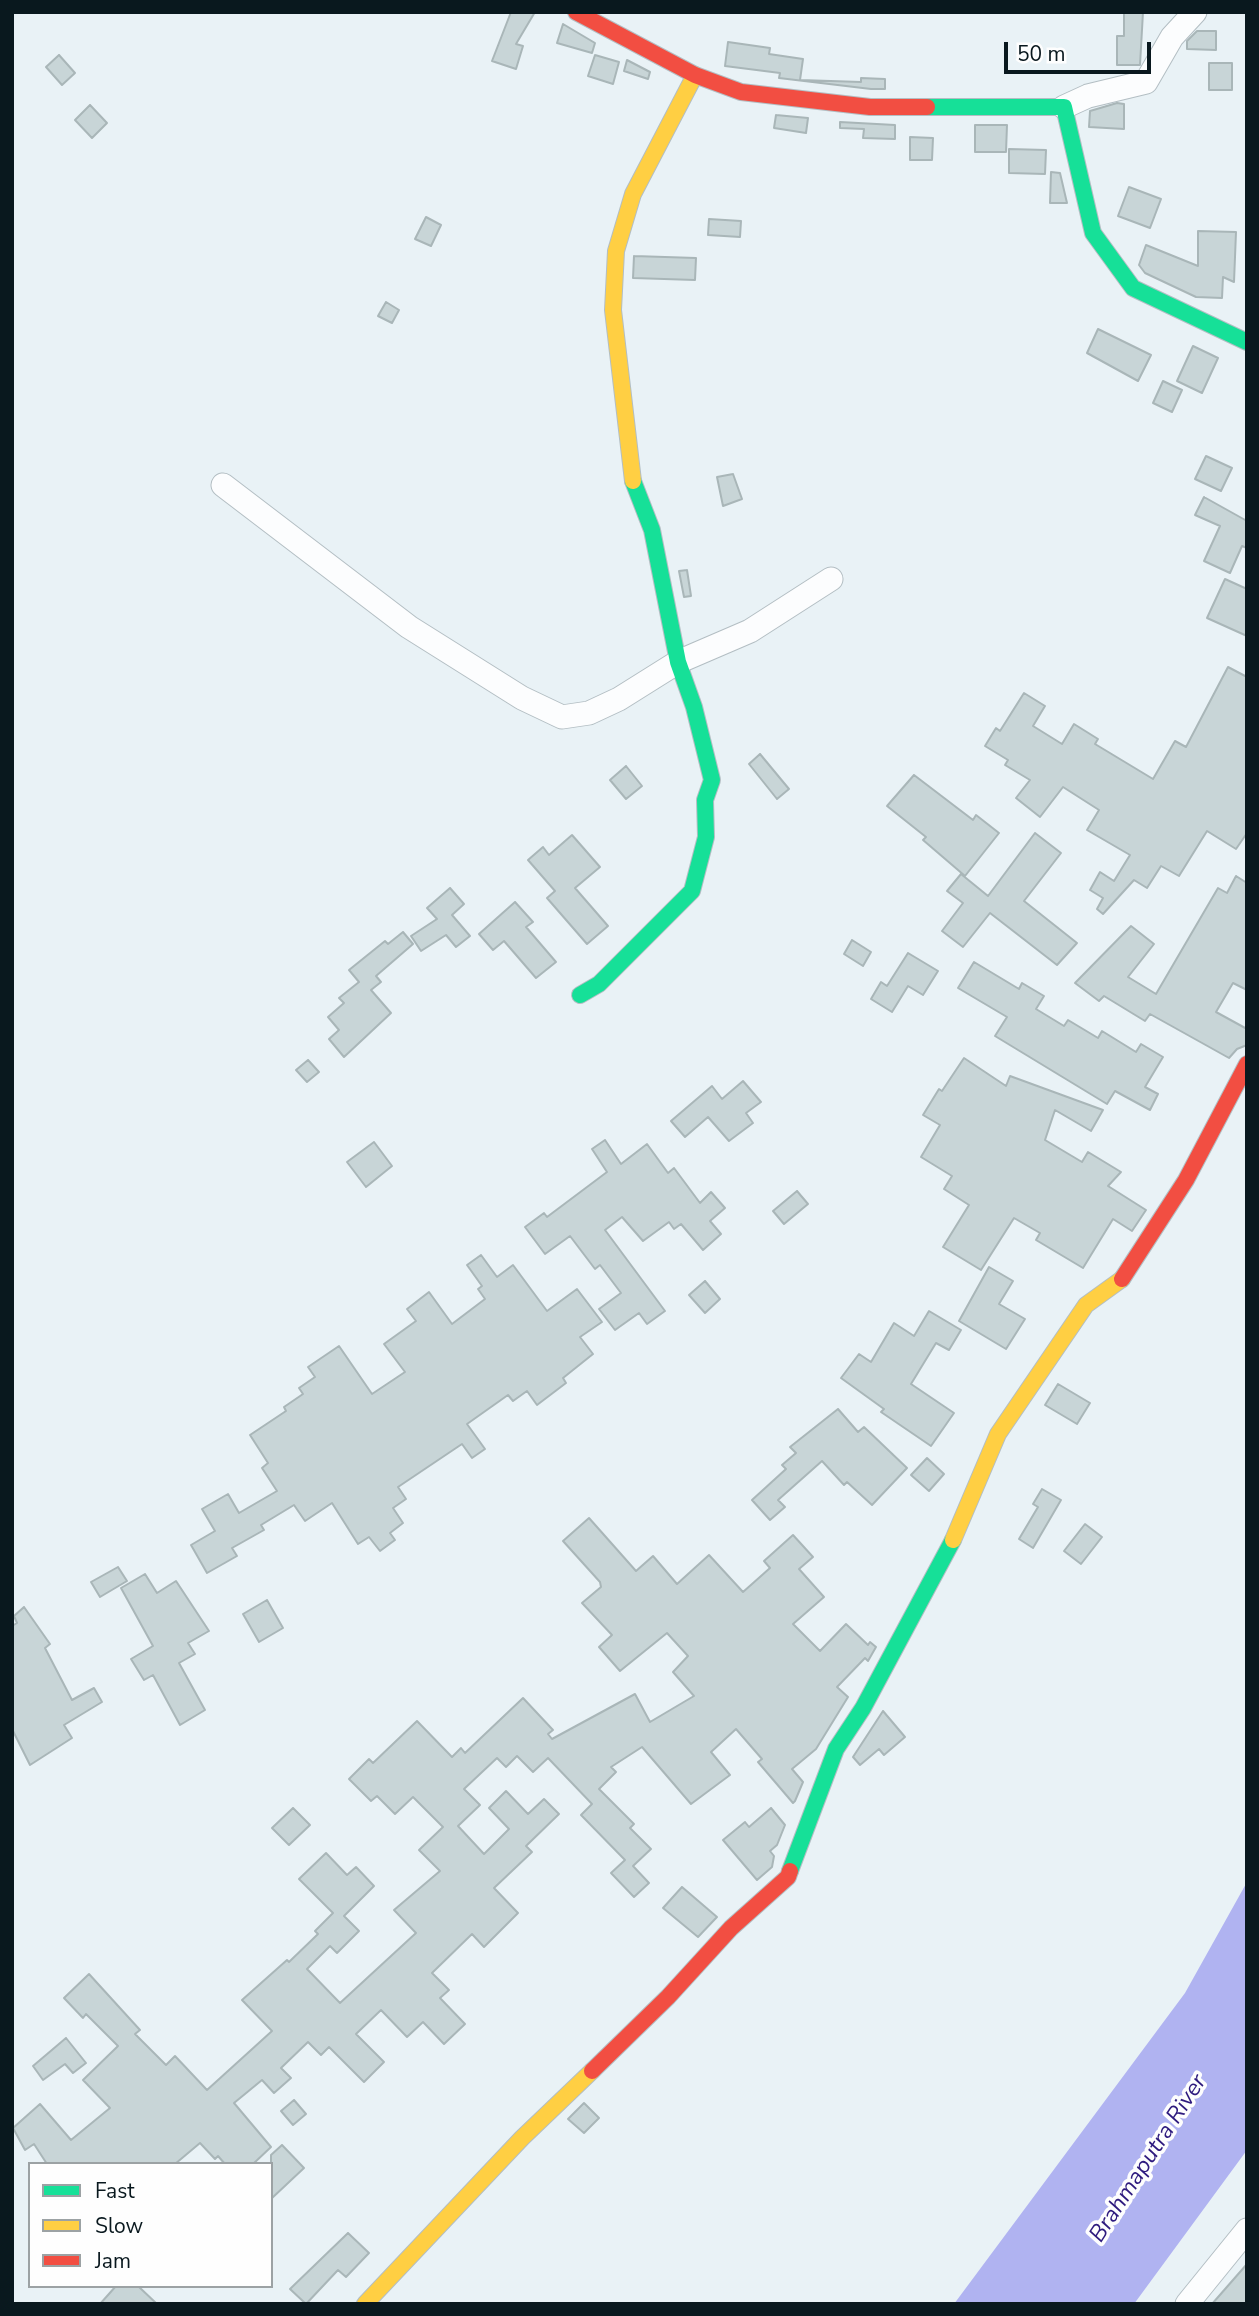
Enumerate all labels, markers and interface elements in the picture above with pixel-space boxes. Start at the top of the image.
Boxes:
scale bar [1007,28,1154,72]
text: 50 m [1017,40,1066,68]
water label: Brahmaputra River [1085,2070,1213,2248]
legend [28,2162,273,2288]
text: Fast [95,2177,135,2205]
text: Slow [95,2212,143,2240]
text: Jam [95,2247,131,2275]

